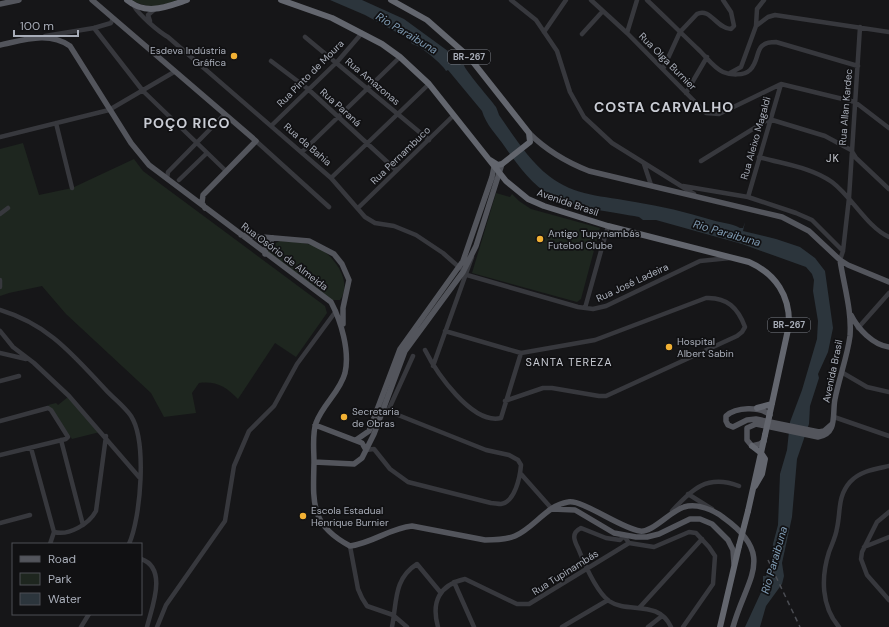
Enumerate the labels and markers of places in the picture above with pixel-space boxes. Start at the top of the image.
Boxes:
place label: Esdeva Indústria Gráfica [150,44,226,69]
marker: Esdeva Indústria Gráfica [229,51,239,61]
place label: Antigo Tupynambás Futebol Clube [548,227,640,252]
marker: Antigo Tupynambás Futebol Clube [535,234,545,244]
place label: Hospital Albert Sabin [677,335,734,360]
marker: Hospital Albert Sabin [664,342,674,352]
place label: Secretaria de Obras [352,405,399,430]
marker: Secretaria de Obras [339,412,349,422]
place label: Escola Estadual Henrique Burnier [311,504,389,529]
marker: Escola Estadual Henrique Burnier [298,511,308,521]

